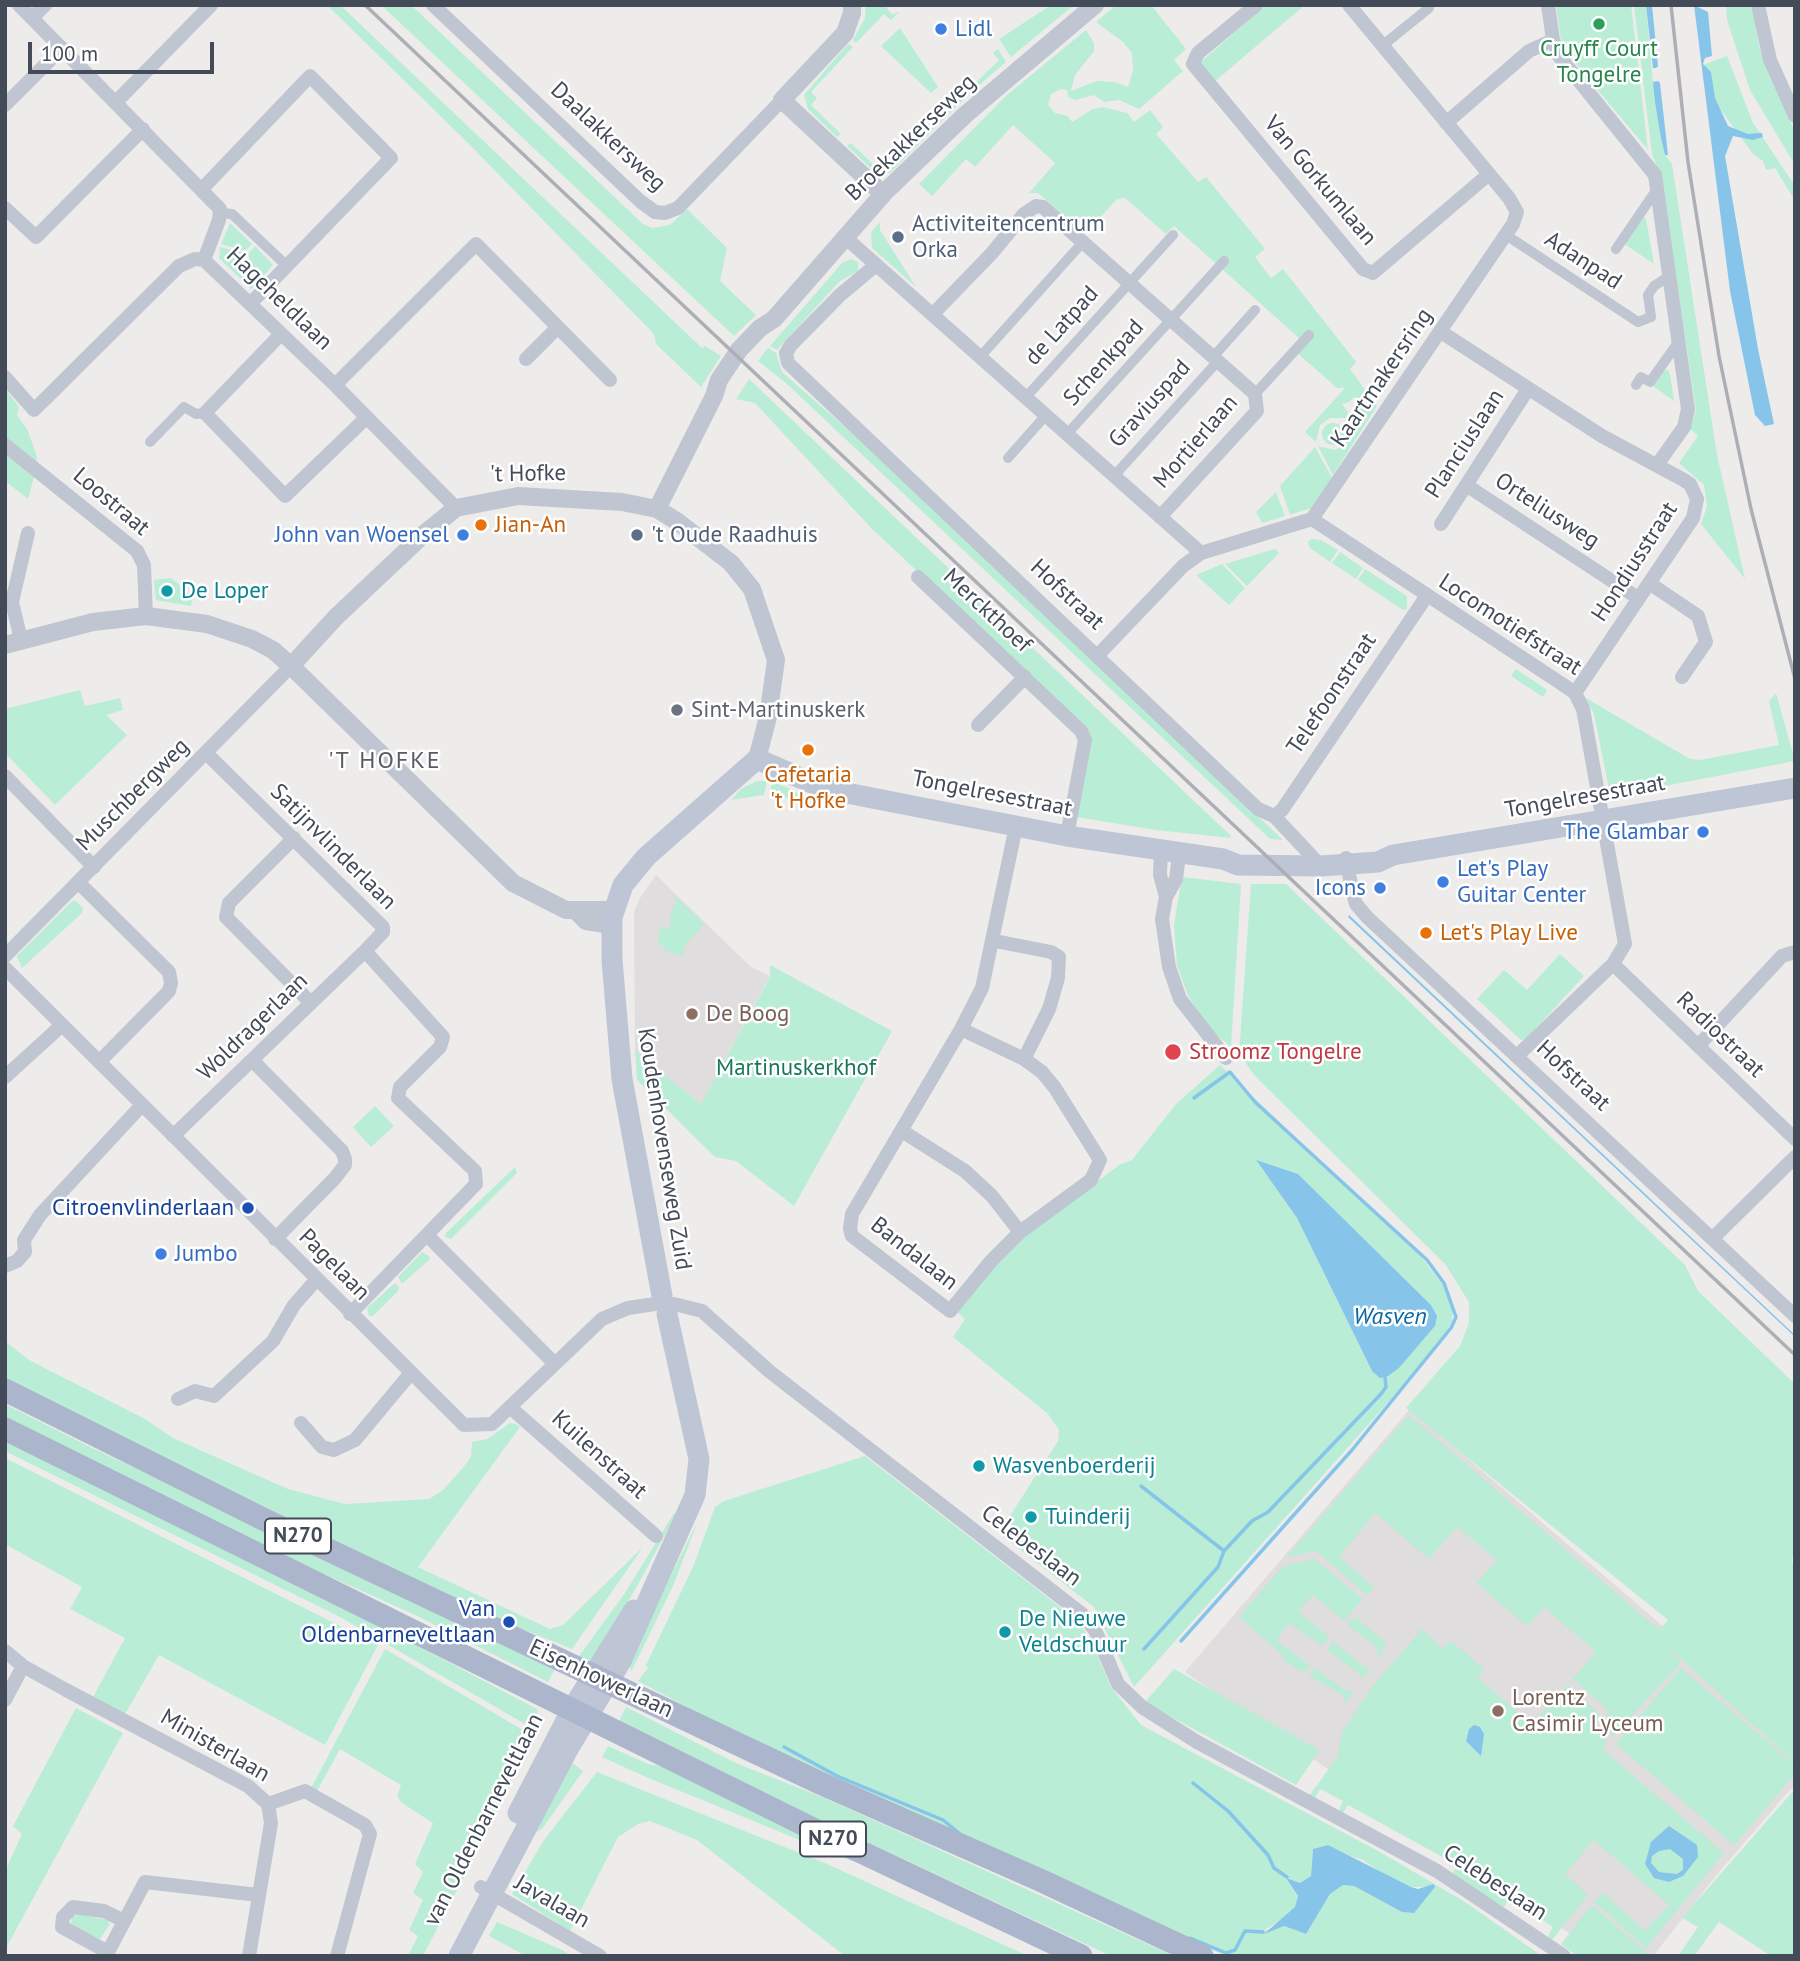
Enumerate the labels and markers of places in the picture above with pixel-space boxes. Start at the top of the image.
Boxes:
place label: Lidl [955,15,992,43]
marker: Cruyff Court Tongelre [1591,16,1607,32]
marker: Lidl [933,21,949,37]
place label: Cruyff Court Tongelre [1540,35,1658,89]
place label: Activiteitencentrum Orka [912,210,1105,264]
marker: Activiteitencentrum Orka [890,229,906,245]
place label: Jian-An [495,511,566,539]
marker: Jian-An [473,517,489,533]
place label: John van Woensel [275,521,449,549]
place label: 't Oude Raadhuis [651,521,818,549]
marker: John van Woensel [455,527,471,543]
marker: 't Oude Raadhuis [629,527,645,543]
place label: De Loper [181,577,269,605]
marker: De Loper [159,583,175,599]
place label: Sint-Martinuskerk [691,696,865,724]
marker: Sint-Martinuskerk [669,702,685,718]
marker: Cafetaria 't Hofke [800,742,816,758]
place label: Cafetaria 't Hofke [764,761,852,815]
place label: The Glambar [1563,818,1689,846]
marker: The Glambar [1695,824,1711,840]
place label: Let's Play Guitar Center [1457,855,1586,909]
place label: Icons [1315,874,1366,902]
marker: Let's Play Guitar Center [1435,874,1451,890]
marker: Icons [1372,880,1388,896]
place label: Let's Play Live [1440,919,1578,947]
marker: Let's Play Live [1418,925,1434,941]
place label: De Boog [706,1000,789,1028]
marker: De Boog [684,1006,700,1022]
place label: Stroomz Tongelre [1189,1038,1362,1066]
marker: Stroomz Tongelre [1163,1042,1183,1062]
place label: Citroenvlinderlaan [52,1194,234,1222]
marker: Citroenvlinderlaan [240,1200,256,1216]
place label: Jumbo [175,1240,238,1268]
marker: Jumbo [153,1246,169,1262]
place label: Wasvenboerderij [993,1452,1156,1480]
marker: Wasvenboerderij [971,1458,987,1474]
place label: Tuinderij [1045,1503,1131,1531]
marker: Tuinderij [1023,1509,1039,1525]
place label: Van Oldenbarneveltlaan [301,1595,495,1649]
place label: De Nieuwe Veldschuur [1019,1605,1127,1659]
marker: Van Oldenbarneveltlaan [501,1614,517,1630]
marker: De Nieuwe Veldschuur [997,1624,1013,1640]
place label: Lorentz Casimir Lyceum [1512,1684,1664,1738]
marker: Lorentz Casimir Lyceum [1490,1703,1506,1719]

